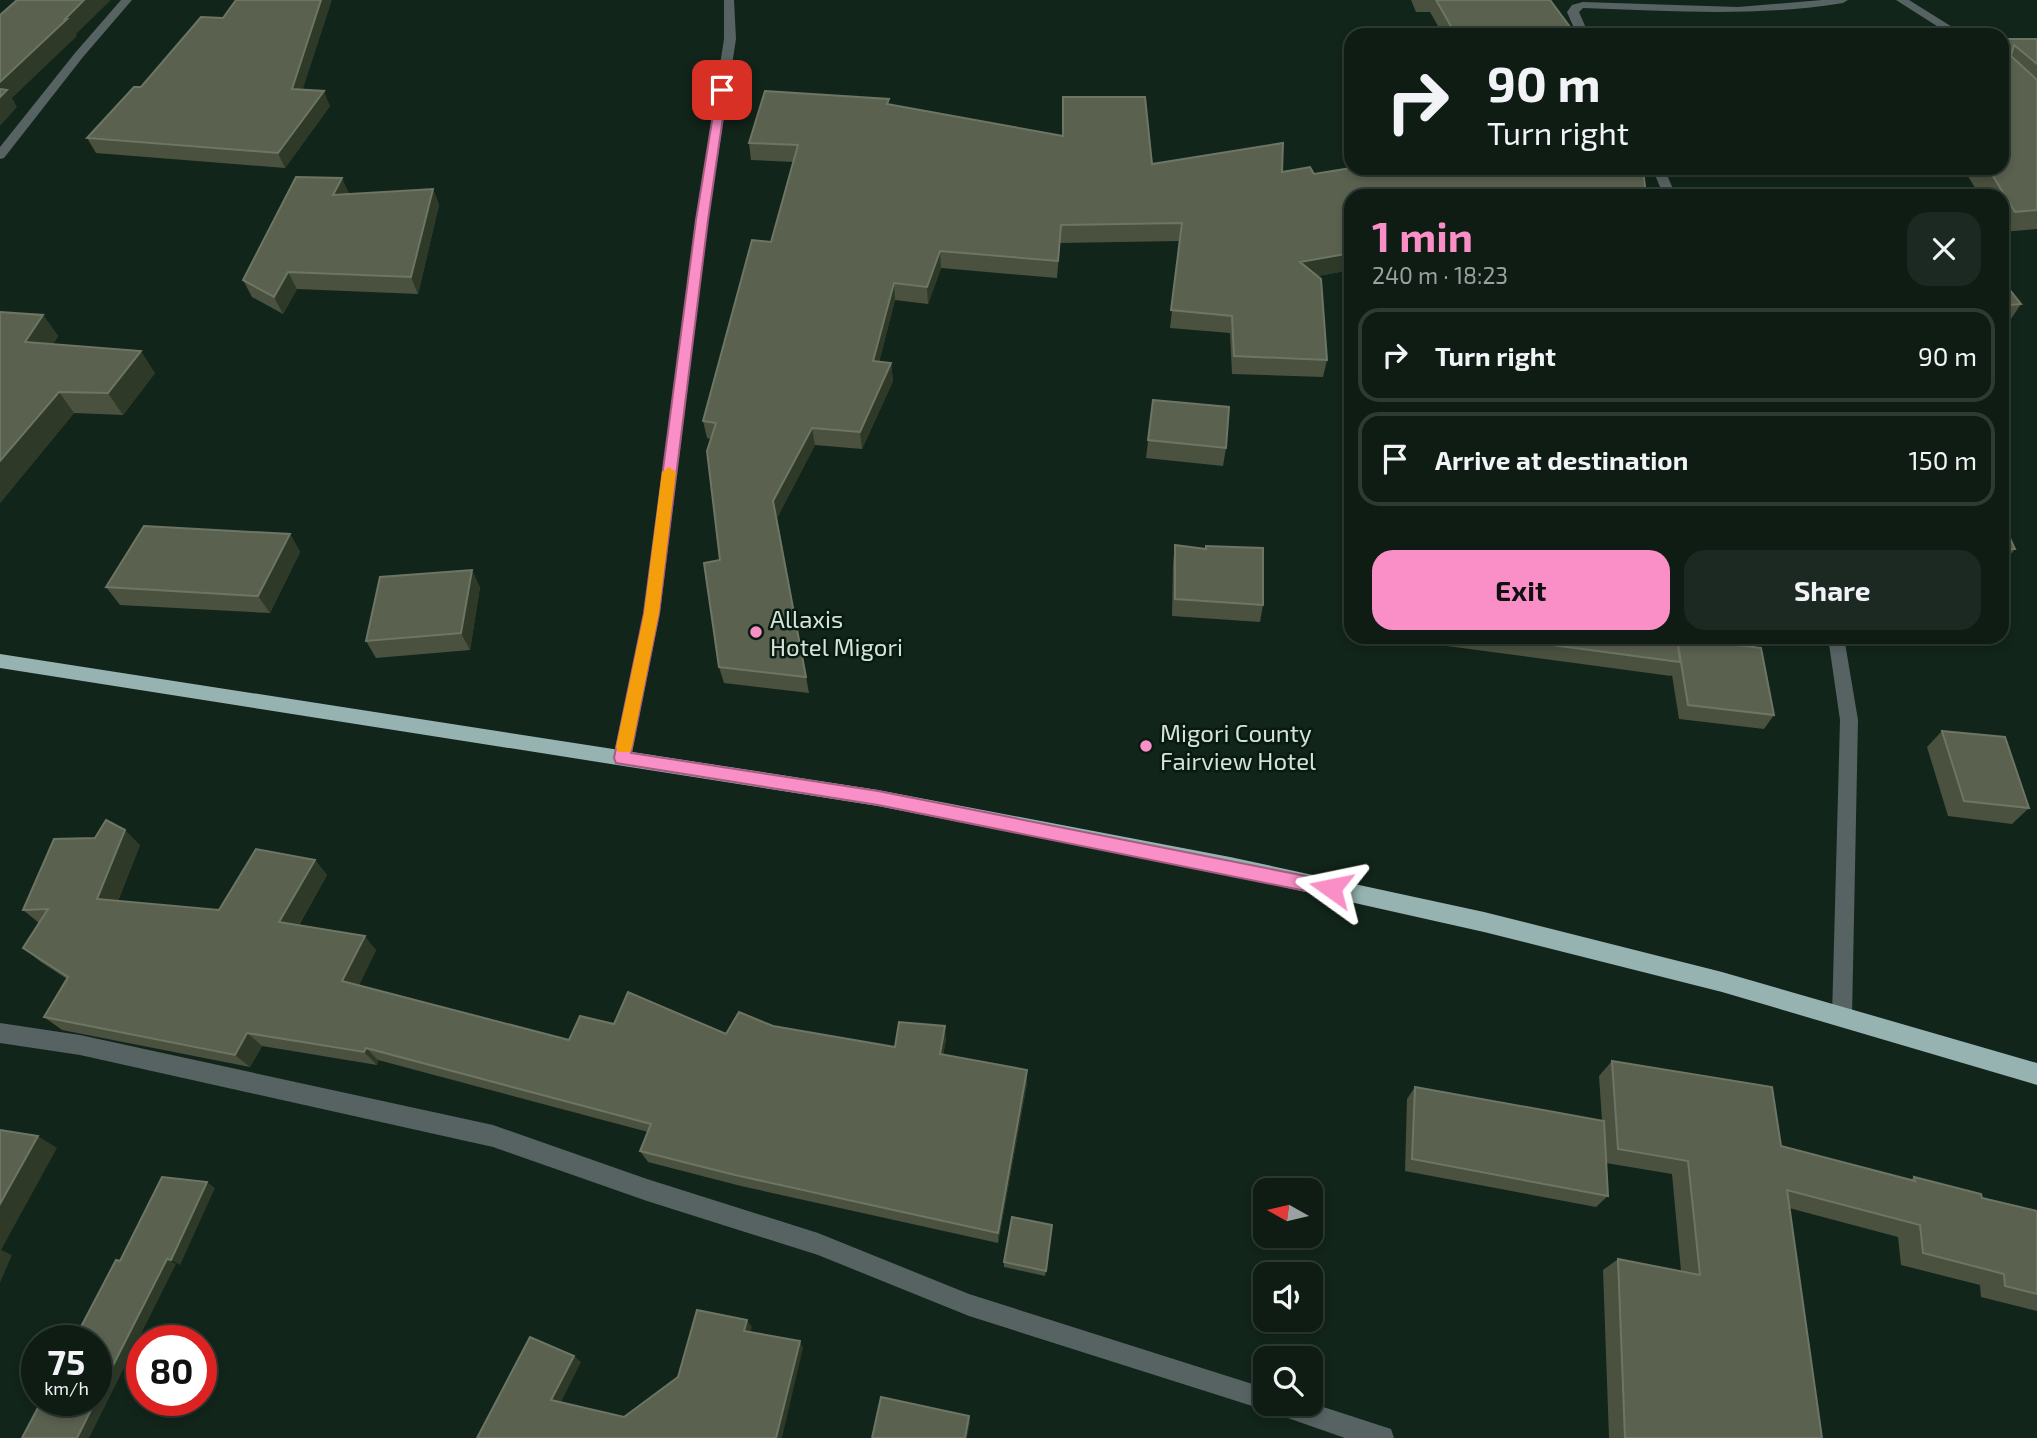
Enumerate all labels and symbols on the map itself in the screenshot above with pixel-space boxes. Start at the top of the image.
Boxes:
pin [692,60,752,120]
place label: Allaxis Hotel Migori [770,604,903,661]
marker: Allaxis Hotel Migori [748,624,764,640]
place label: Migori County Fairview Hotel [1160,718,1316,775]
marker: Migori County Fairview Hotel [1138,738,1154,754]
position arrow [1294,851,1368,925]
north arrow [1253,1178,1323,1248]
speed limit sign: 80 [126,1325,217,1416]

